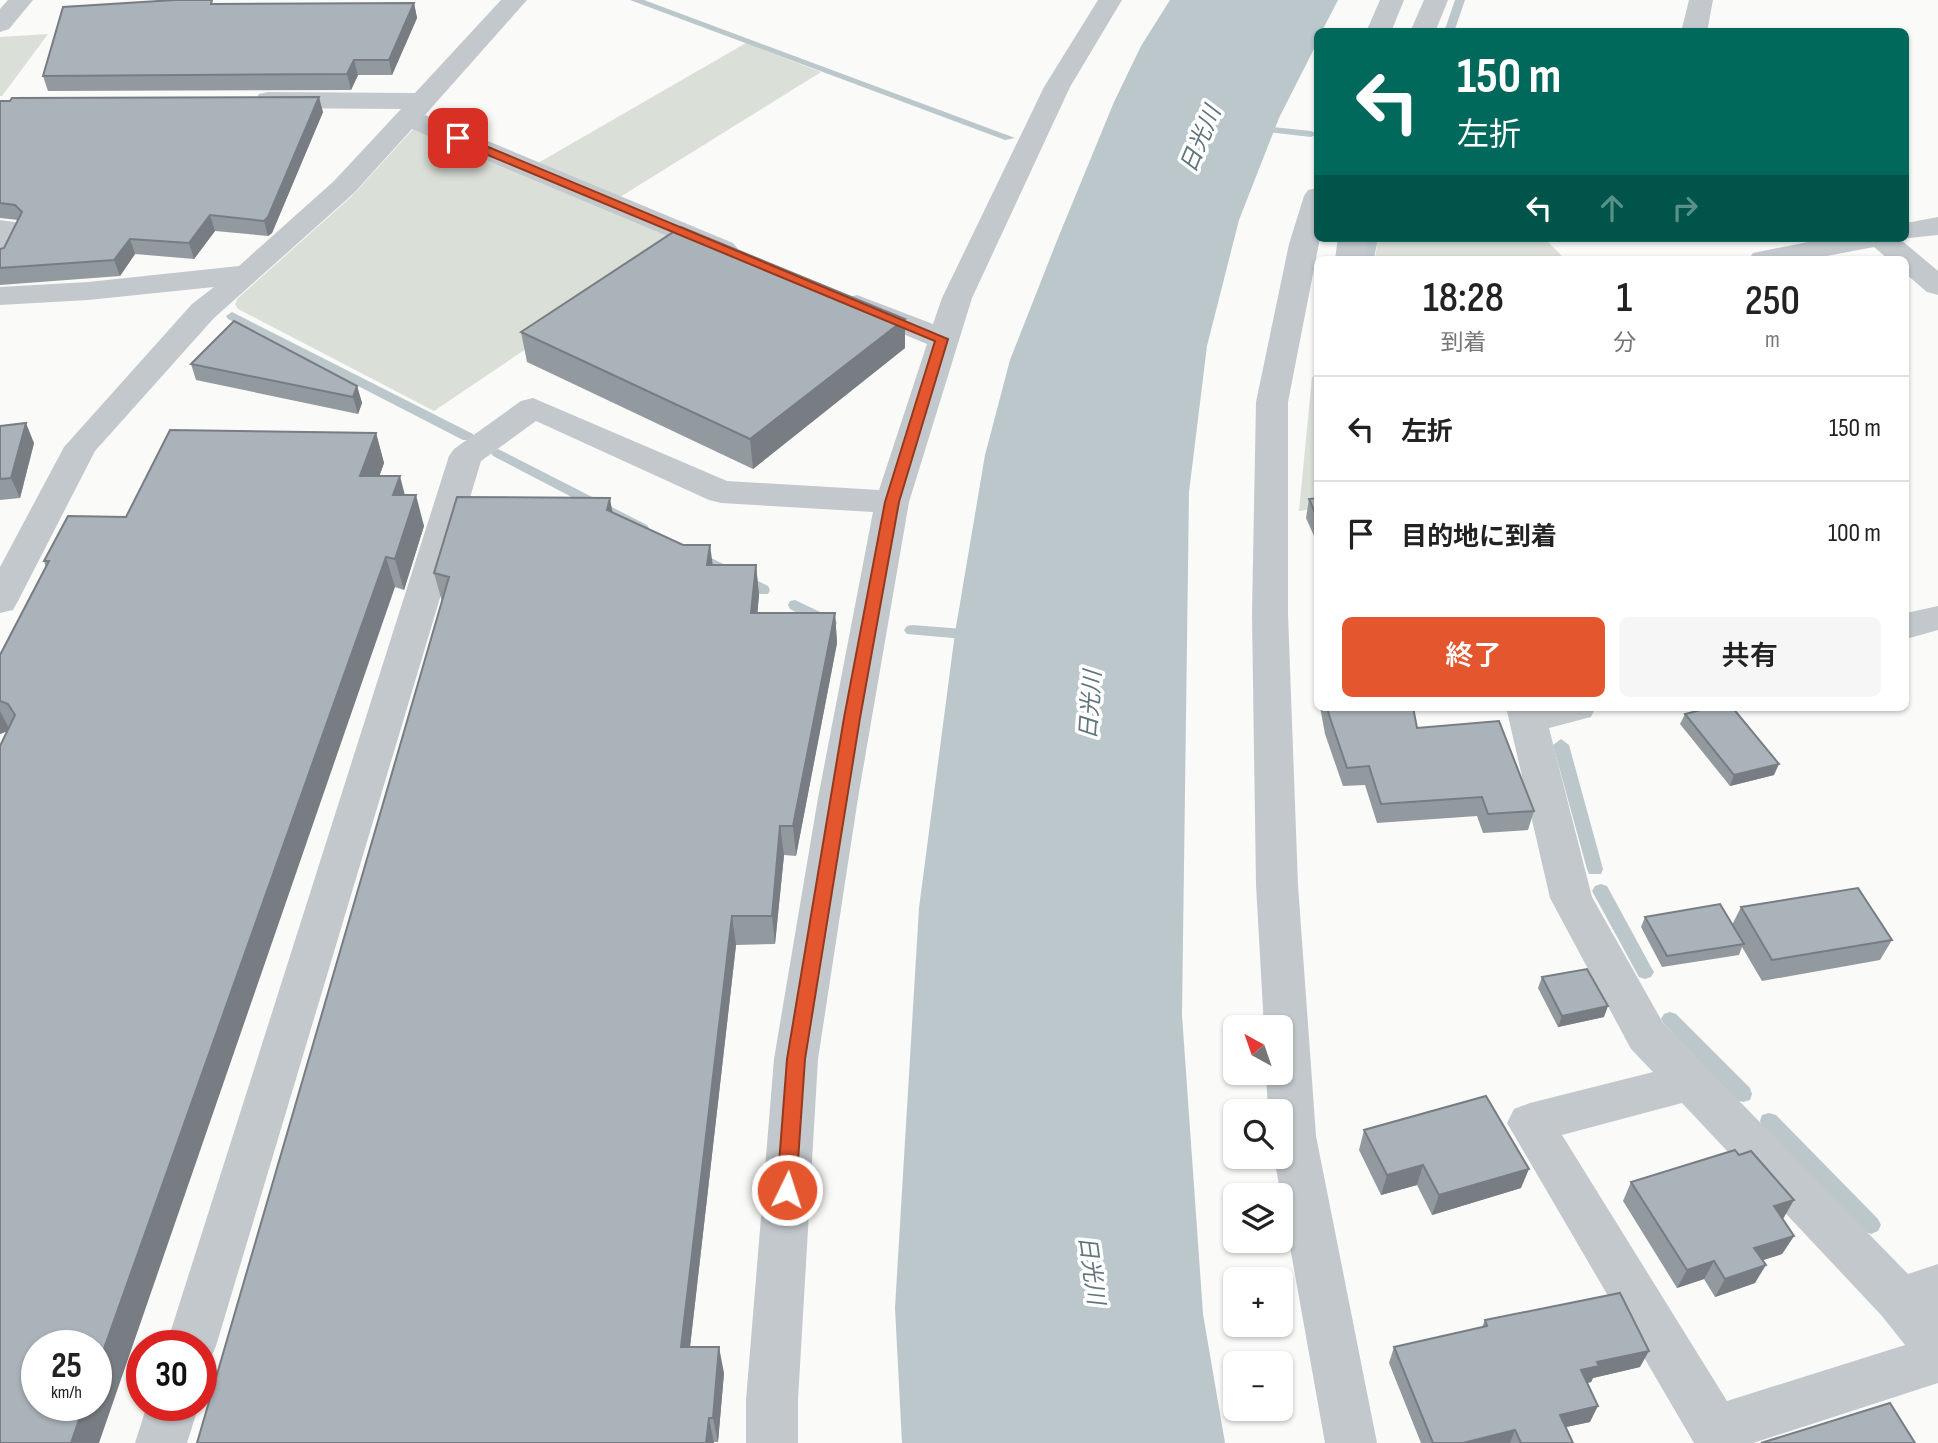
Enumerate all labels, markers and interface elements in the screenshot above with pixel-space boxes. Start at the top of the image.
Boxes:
text: 150 m [1457,48,1561,107]
icon: left [1342,56,1433,147]
water label: 日光川 [1175,99,1228,177]
pin [428,108,488,168]
text: 左折 [1457,116,1521,155]
icon: arrive [439,119,477,157]
icon: left [1520,189,1558,227]
icon: ahead [1593,189,1631,227]
icon: right [1666,189,1704,227]
text: 18:28 [1423,273,1504,324]
text: 1 [1617,273,1632,324]
text: 250 [1745,276,1800,327]
text: m [1765,326,1780,354]
text: 到着 [1440,329,1486,357]
text: 分 [1613,329,1636,357]
icon: left [1342,410,1380,448]
text: 150 m [1829,413,1881,444]
text: 左折 [1401,417,1453,448]
icon: arrive [1342,515,1380,553]
text: 100 m [1828,518,1881,549]
text: 目的地に到着 [1401,522,1557,553]
button: 終了 [1342,617,1605,697]
button: 共有 [1619,617,1881,697]
water label: 日光川 [1075,667,1108,740]
north arrow [1223,1015,1293,1085]
map controls [1223,1015,1293,1421]
button: search [1223,1099,1293,1169]
position arrow [750,1153,824,1227]
button: layers [1223,1183,1293,1253]
water label: 日光川 [1072,1234,1110,1309]
button: + [1223,1267,1293,1337]
speed limit sign: 30 [126,1330,217,1421]
text: 25 [51,1345,82,1388]
button: − [1223,1351,1293,1421]
text: km/h [51,1382,82,1403]

